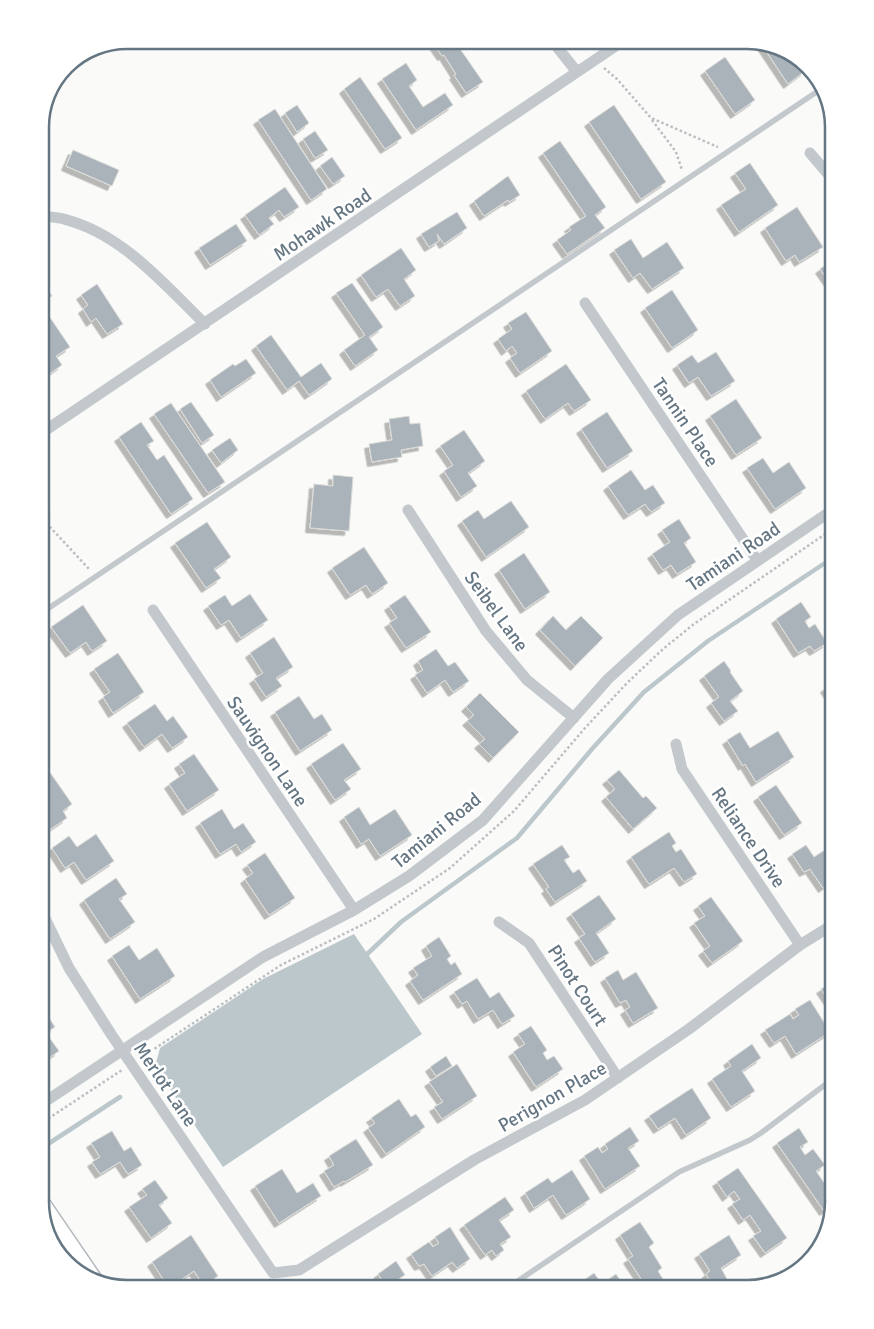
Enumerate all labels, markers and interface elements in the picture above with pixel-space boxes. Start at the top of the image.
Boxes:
street label: Mohawk Road [269,183,376,266]
street label: Tannin Place [647,373,724,472]
street label: Tamiani Road [682,517,785,597]
street label: Seibel Lane [459,567,533,657]
street label: Sauvignon Lane [221,692,313,811]
street label: Reliance Drive [706,783,791,892]
street label: Tamiani Road [387,788,486,874]
street label: Pinot Court [542,940,613,1031]
street label: Merlot Lane [128,1038,202,1131]
street label: Perignon Place [494,1056,611,1138]

